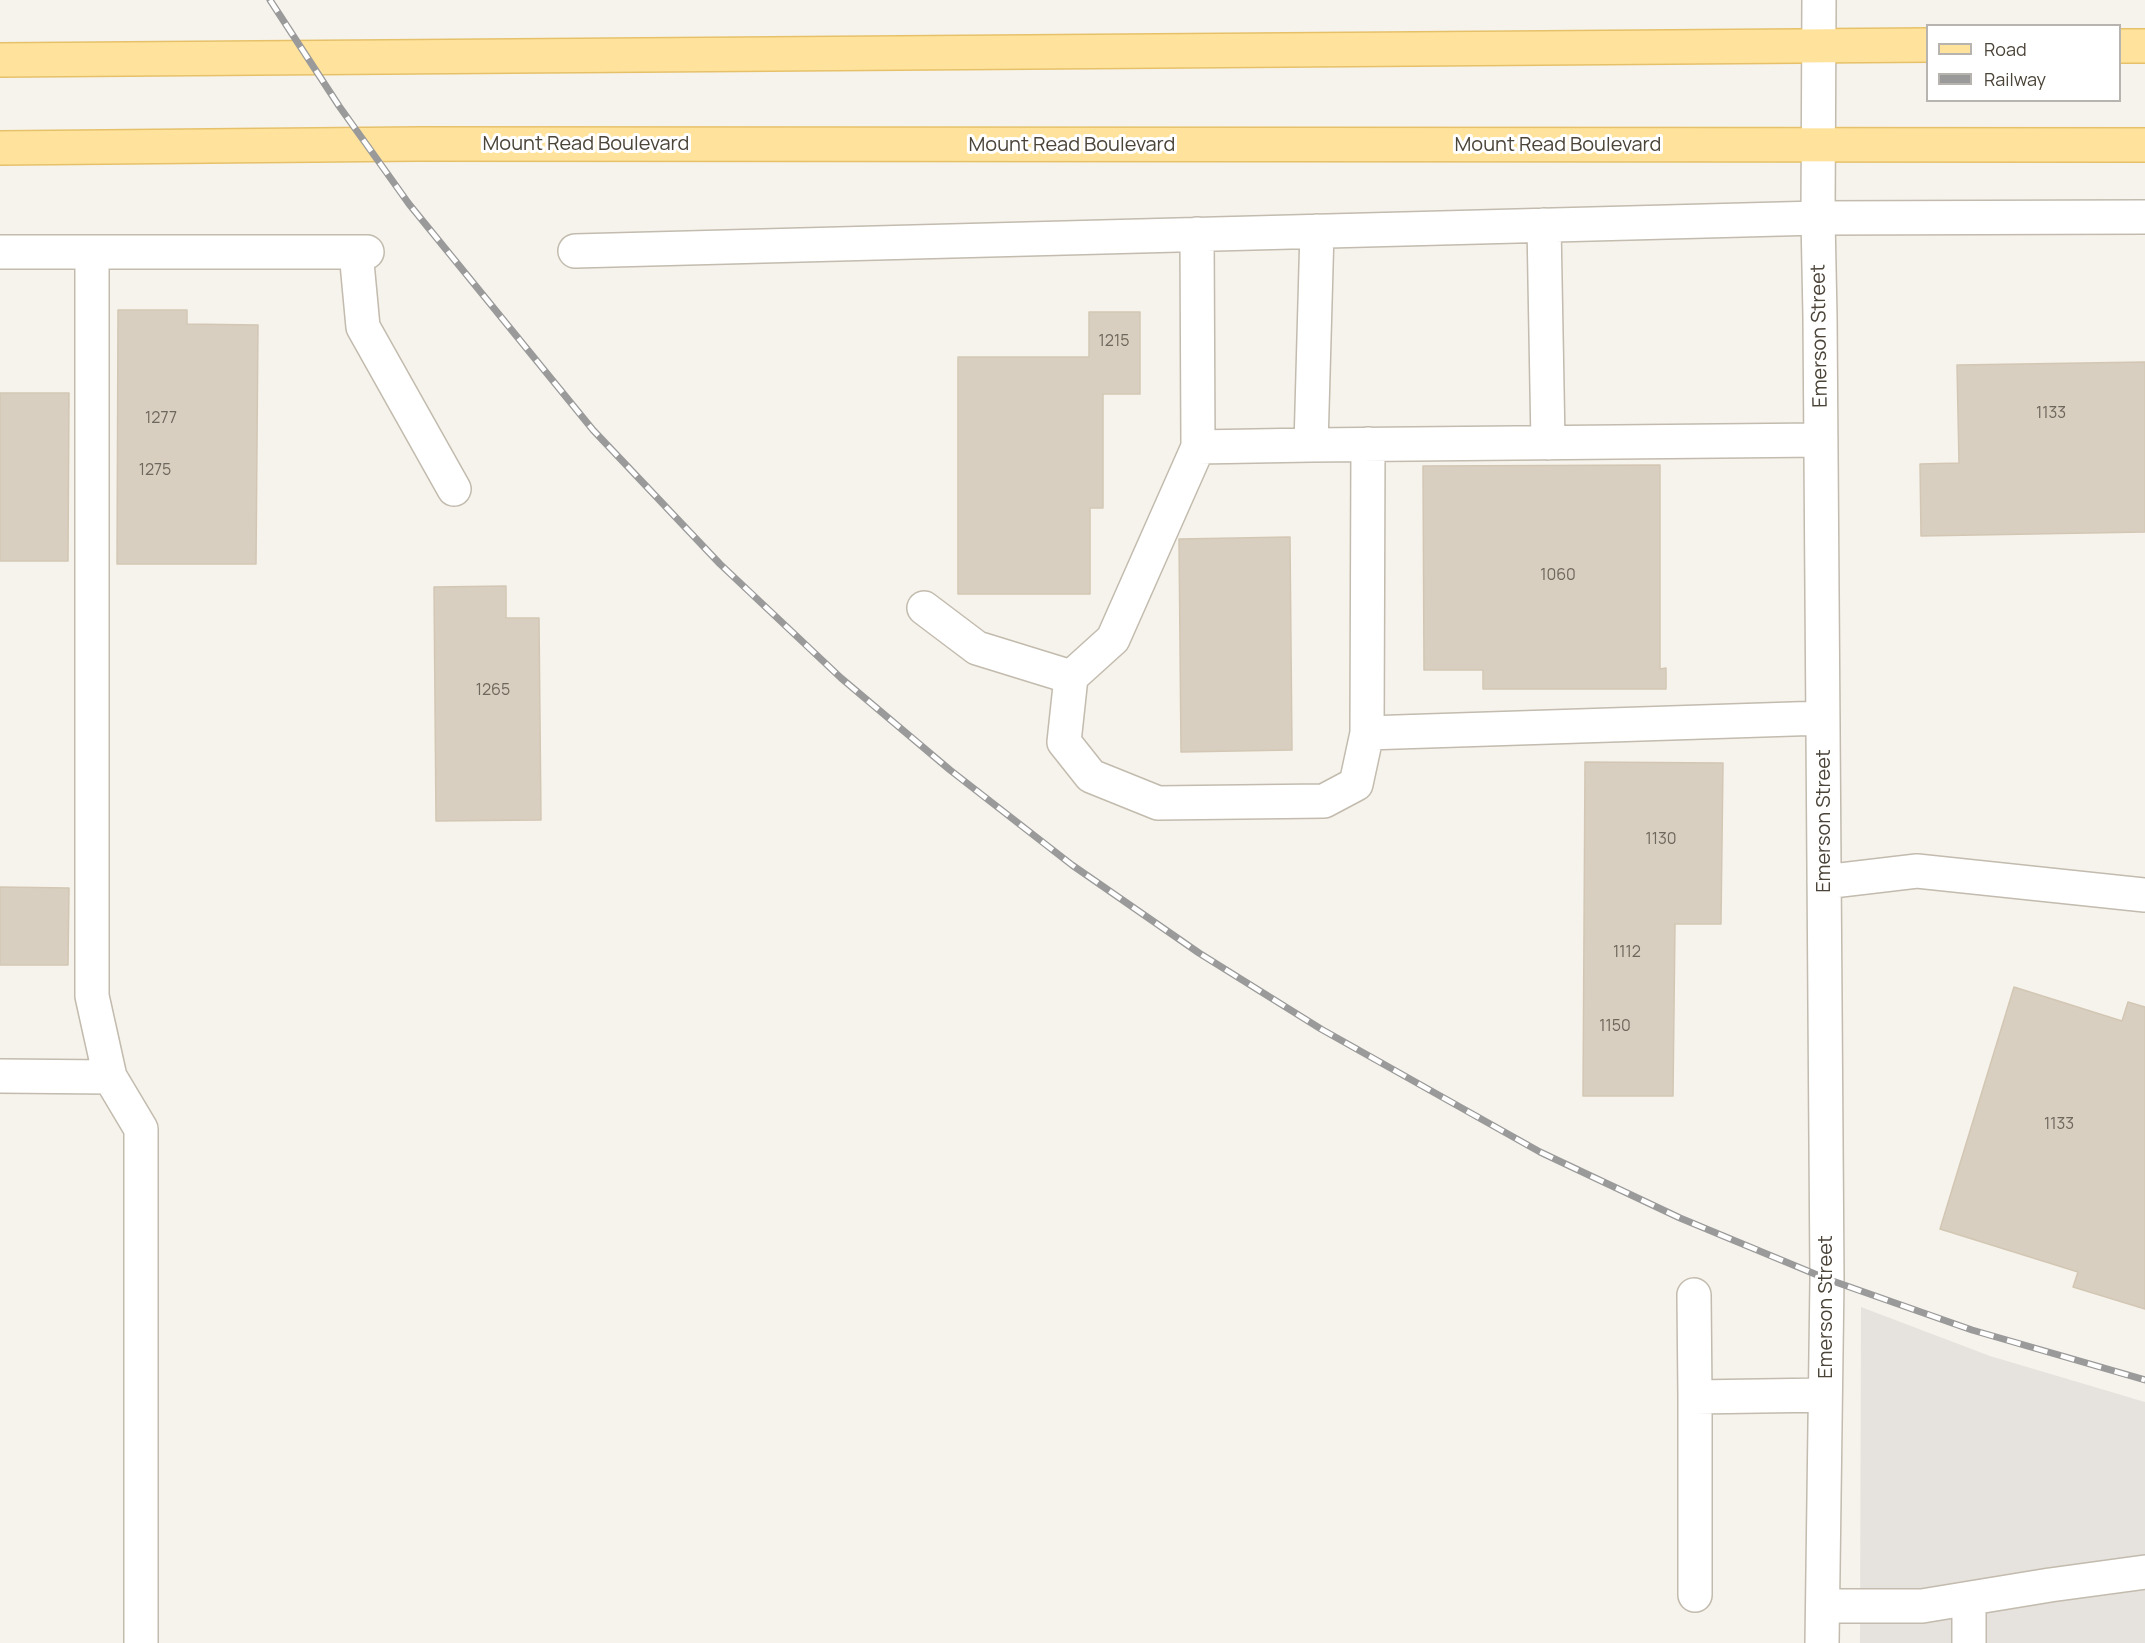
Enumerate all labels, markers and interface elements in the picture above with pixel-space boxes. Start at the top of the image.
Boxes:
legend [1926,24,2121,102]
text: Road [1984,37,2027,61]
text: Railway [1984,67,2046,91]
street label: Mount Read Boulevard [483,132,689,156]
street label: Mount Read Boulevard [969,133,1175,157]
street label: Mount Read Boulevard [1455,133,1661,157]
street label: Emerson Street [1807,264,1833,408]
house number: 1215 [1099,332,1129,352]
house number: 1133 [2036,404,2066,424]
house number: 1277 [145,409,177,429]
house number: 1275 [139,461,171,481]
house number: 1060 [1540,566,1576,586]
house number: 1265 [476,681,510,701]
street label: Emerson Street [1812,749,1836,893]
house number: 1130 [1645,830,1677,850]
house number: 1112 [1613,943,1641,963]
house number: 1150 [1599,1017,1631,1037]
house number: 1133 [2044,1115,2074,1135]
street label: Emerson Street [1814,1235,1838,1379]

